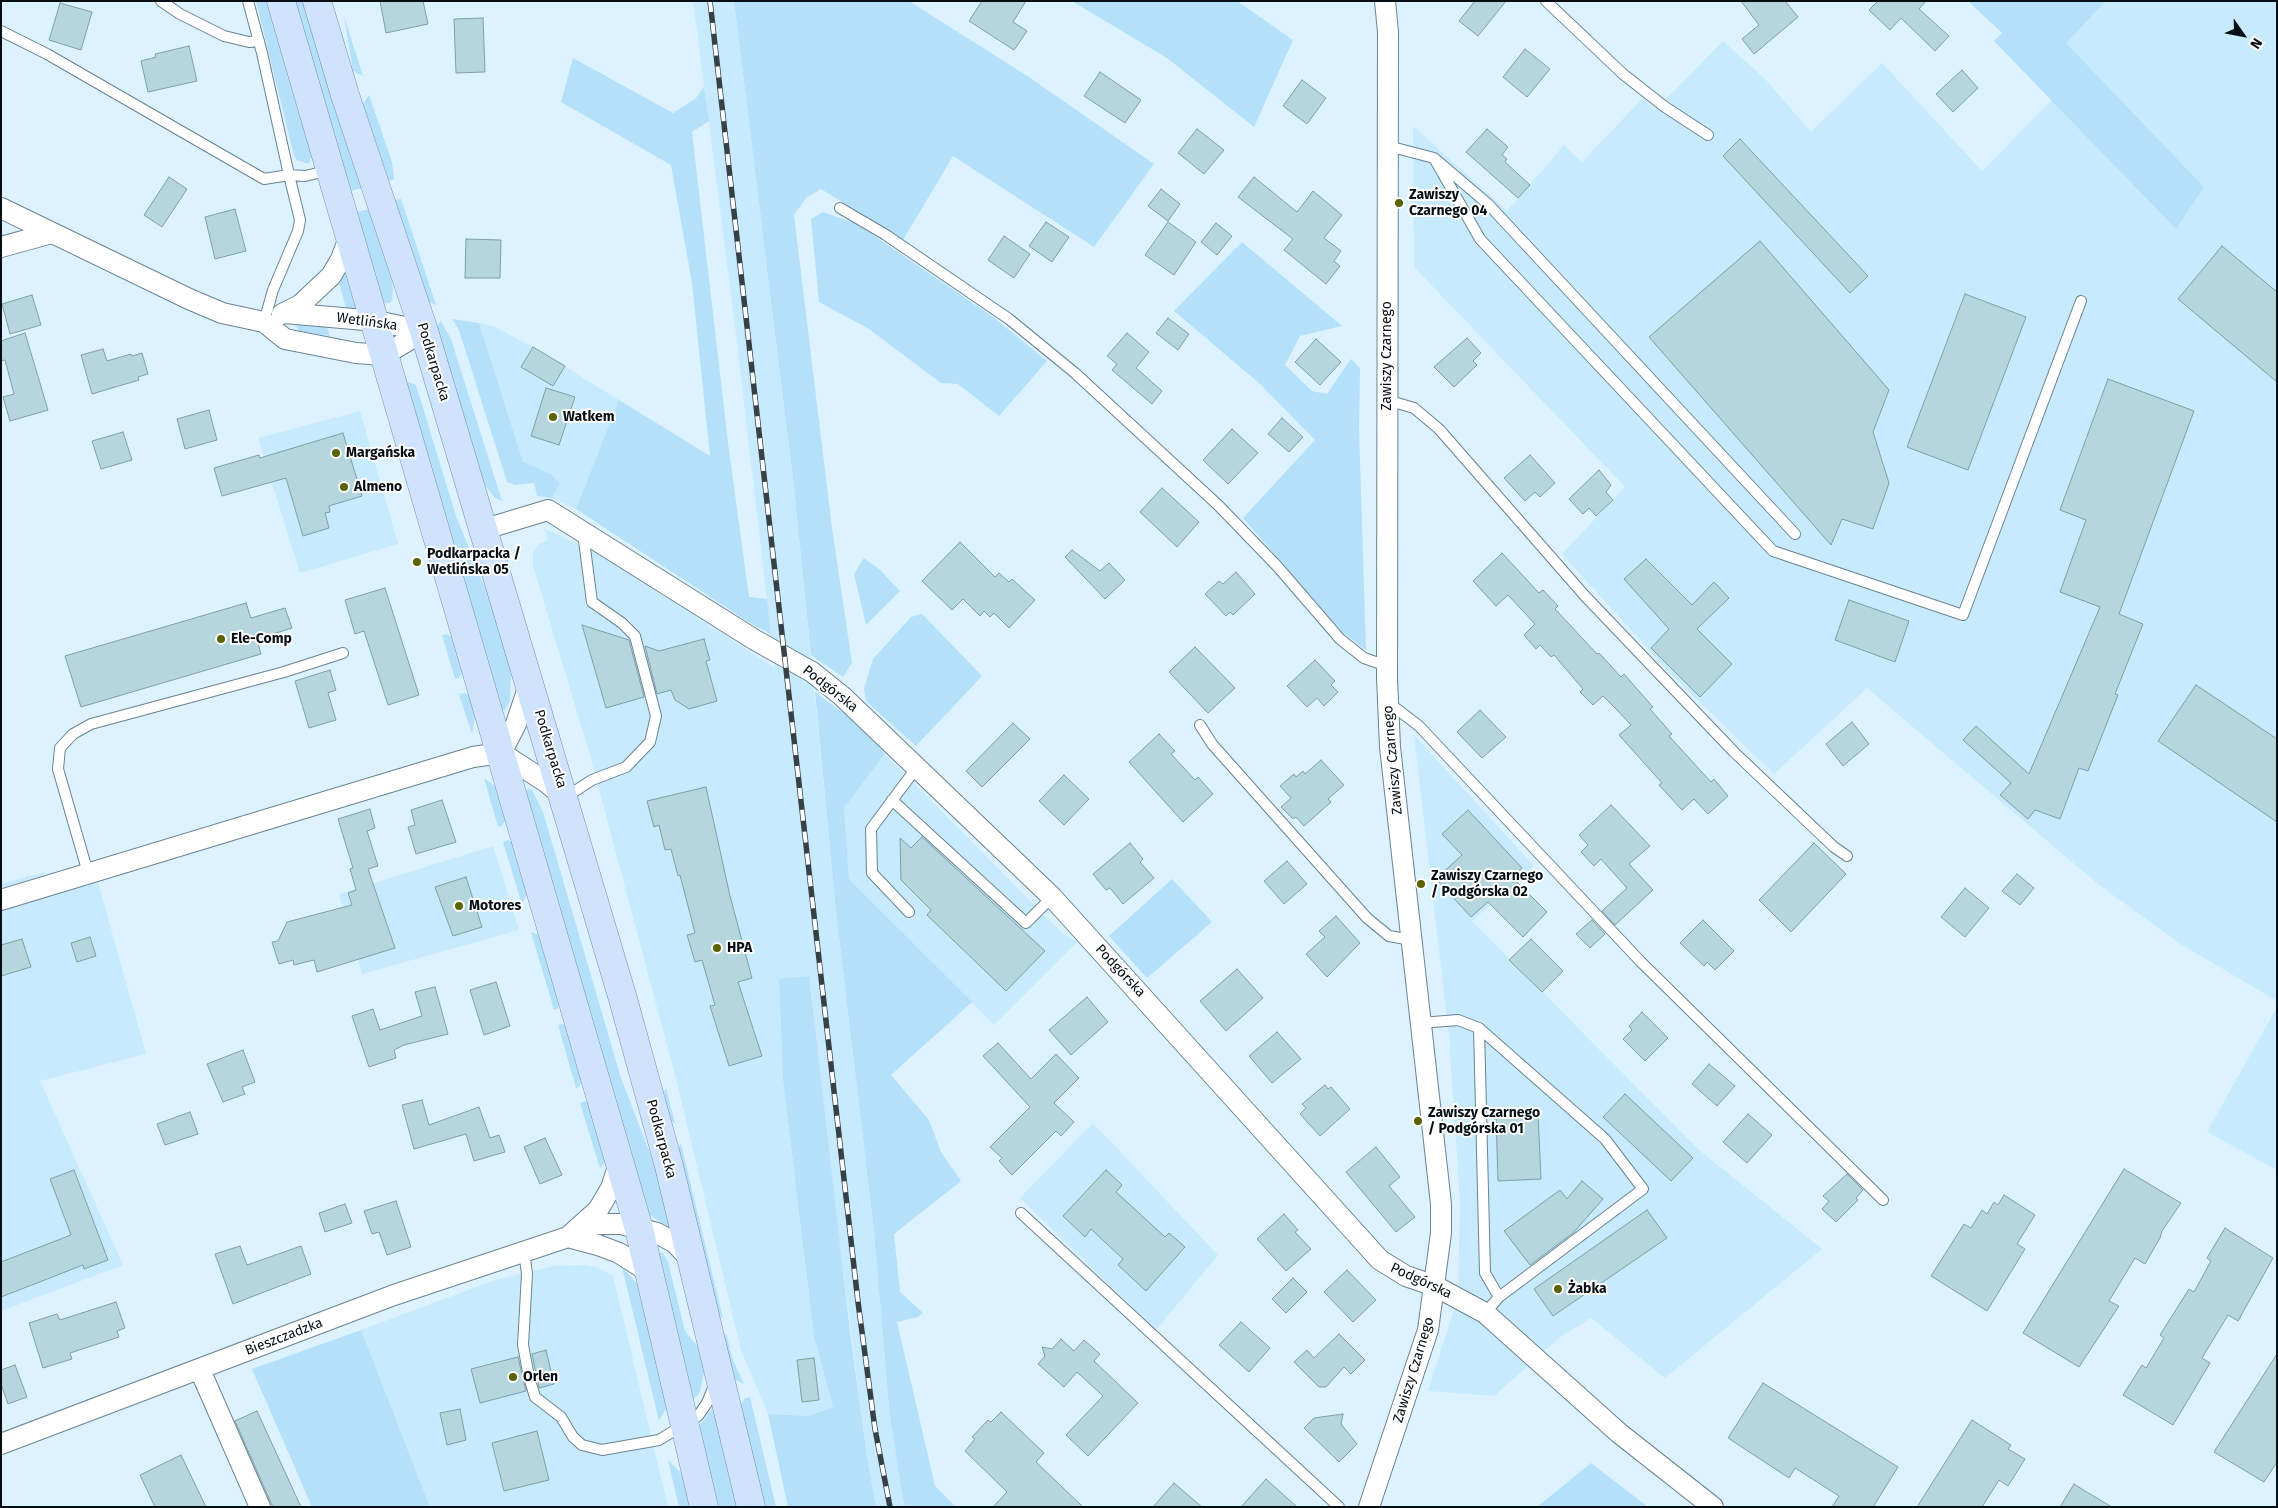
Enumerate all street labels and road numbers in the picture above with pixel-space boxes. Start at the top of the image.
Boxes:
street label: Zawiszy Czarnego [1379,301,1395,411]
street label: Wetlińska [335,309,399,335]
street label: Podkarpacka [413,321,453,403]
street label: Podgórska [799,662,861,716]
street label: Zawiszy Czarnego [1380,705,1406,815]
street label: Podkarpacka [530,708,570,790]
street label: Podgórska [1091,941,1149,1001]
street label: Podkarpacka [642,1098,680,1180]
street label: Podgórska [1388,1259,1454,1303]
street label: Bieszczadzka [243,1314,325,1360]
street label: Zawiszy Czarnego [1390,1315,1438,1425]

